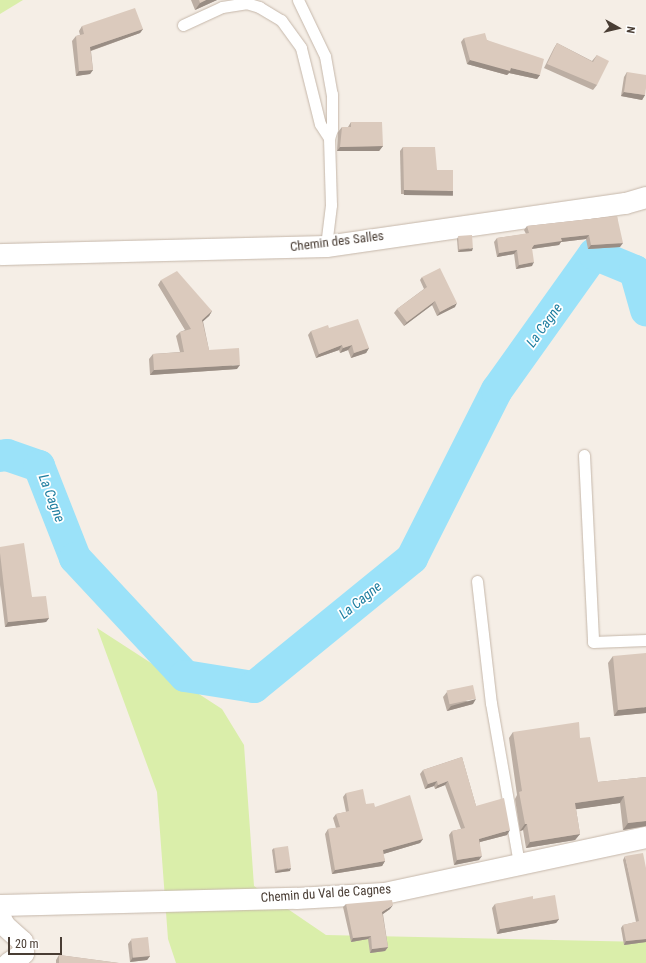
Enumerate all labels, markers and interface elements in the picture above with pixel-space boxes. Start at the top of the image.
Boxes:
north arrow [598,8,638,48]
text: N [623,25,637,34]
street label: Chemin des Salles [289,229,385,255]
water label: La Cagne [523,300,565,350]
water label: La Cagne [35,472,69,524]
water label: La Cagne [335,578,385,622]
street label: Chemin du Val de Cagnes [260,882,392,906]
scale bar [10,929,64,955]
text: 20 m [15,937,39,951]

